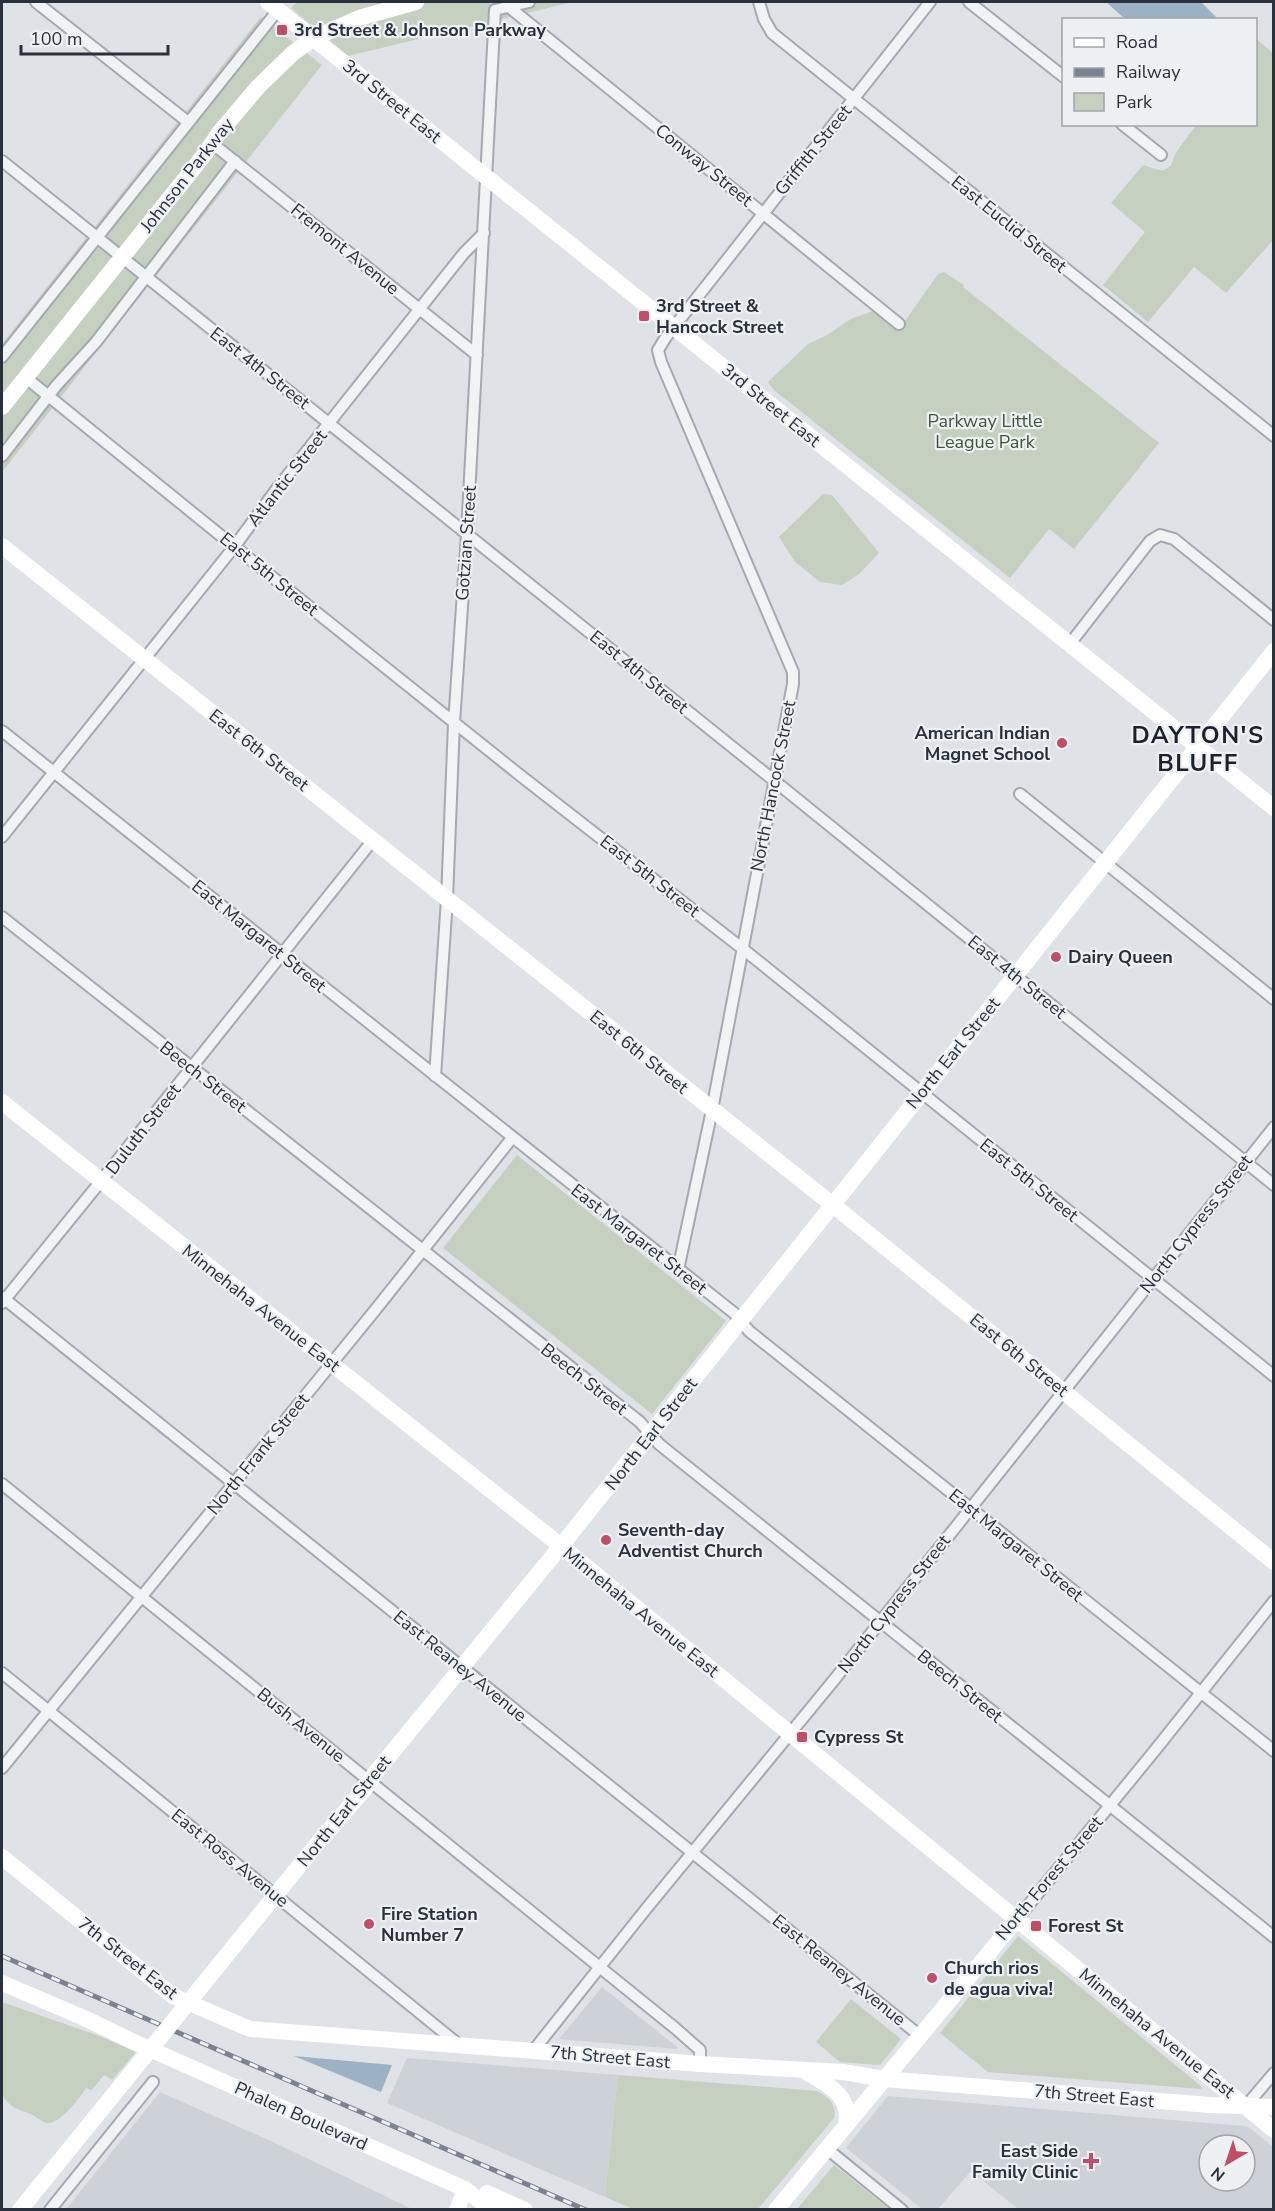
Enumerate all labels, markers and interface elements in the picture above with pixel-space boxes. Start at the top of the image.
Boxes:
scale bar [21,18,168,56]
place label: 3rd Street & Johnson Parkway [294,18,546,42]
legend [1062,18,1257,126]
marker: 3rd Street & Johnson Parkway [275,23,289,37]
text: 100 m [30,27,82,51]
text: Road [1116,30,1158,54]
street label: 3rd Street East [338,54,447,149]
text: Railway [1116,60,1181,84]
text: Park [1116,90,1153,114]
street label: Griffith Street [769,99,857,200]
street label: Johnson Parkway [134,112,240,238]
street label: Conway Street [650,118,758,212]
street label: East Euclid Street [946,170,1072,278]
street label: Fremont Avenue [286,198,404,300]
place label: 3rd Street & Hancock Street [656,294,784,339]
marker: 3rd Street & Hancock Street [637,309,651,323]
street label: East 4th Street [205,321,315,415]
street label: 3rd Street East [717,358,826,453]
park label: Parkway Little League Park [927,409,1043,454]
street label: Atlantic Street [242,424,333,531]
street label: Gotzian Street [450,484,482,601]
street label: East 5th Street [215,527,324,622]
street label: East 4th Street [585,625,694,720]
street label: North Hancock Street [745,698,802,874]
street label: East 6th Street [204,703,314,797]
district label: DAYTON'S BLUFF [1131,719,1265,779]
place label: American Indian Magnet School [914,721,1050,766]
marker: American Indian Magnet School [1055,736,1069,750]
street label: East 5th Street [595,829,705,923]
street label: East Margaret Street [187,874,332,998]
street label: East 4th Street [963,930,1072,1025]
place label: Dairy Queen [1068,945,1173,969]
marker: Dairy Queen [1049,950,1063,964]
street label: North Earl Street [901,992,1006,1114]
street label: East 6th Street [585,1005,694,1100]
street label: Beech Street [155,1036,252,1119]
street label: Duluth Street [100,1078,186,1179]
street label: East 5th Street [975,1133,1084,1228]
street label: North Cypress Street [1134,1149,1258,1298]
street label: East Margaret Street [566,1178,713,1300]
street label: Minnehaha Avenue East [177,1239,346,1378]
street label: East 6th Street [965,1308,1074,1403]
street label: Beech Street [536,1338,633,1421]
street label: North Earl Street [599,1372,703,1495]
street label: North Frank Street [201,1388,315,1520]
street label: East Margaret Street [944,1483,1089,1607]
place label: Seventh-day Adventist Church [618,1518,763,1563]
street label: North Cypress Street [832,1529,956,1678]
marker: Seventh-day Adventist Church [599,1533,613,1547]
street label: Minnehaha Avenue East [558,1542,725,1683]
street label: East Reaney Avenue [388,1605,532,1727]
street label: Beech Street [912,1644,1008,1728]
street label: Bush Avenue [252,1682,350,1768]
place label: Cypress St [814,1725,903,1749]
marker: Cypress St [795,1730,809,1744]
street label: North Earl Street [292,1750,397,1872]
street label: East Ross Avenue [166,1803,294,1913]
street label: North Forest Street [991,1812,1107,1944]
place label: Fire Station Number 7 [381,1902,478,1947]
street label: East Reaney Avenue [767,1909,911,2031]
street label: 7th Street East [73,1911,183,2005]
place label: Forest St [1048,1915,1123,1937]
marker: Fire Station Number 7 [362,1917,376,1931]
marker: Forest St [1029,1919,1043,1933]
place label: Church rios de agua viva! [944,1956,1053,2001]
street label: Minnehaha Avenue East [1074,1963,1241,2104]
marker: Church rios de agua viva! [925,1971,939,1985]
street label: 7th Street East [549,2040,672,2074]
street label: Phalen Boulevard [231,2076,371,2156]
street label: 7th Street East [1033,2079,1156,2113]
north arrow [1197,2133,1257,2193]
place label: East Side Family Clinic [972,2139,1079,2184]
marker: East Side Family Clinic [1082,2152,1100,2170]
text: N [1207,2162,1230,2186]

